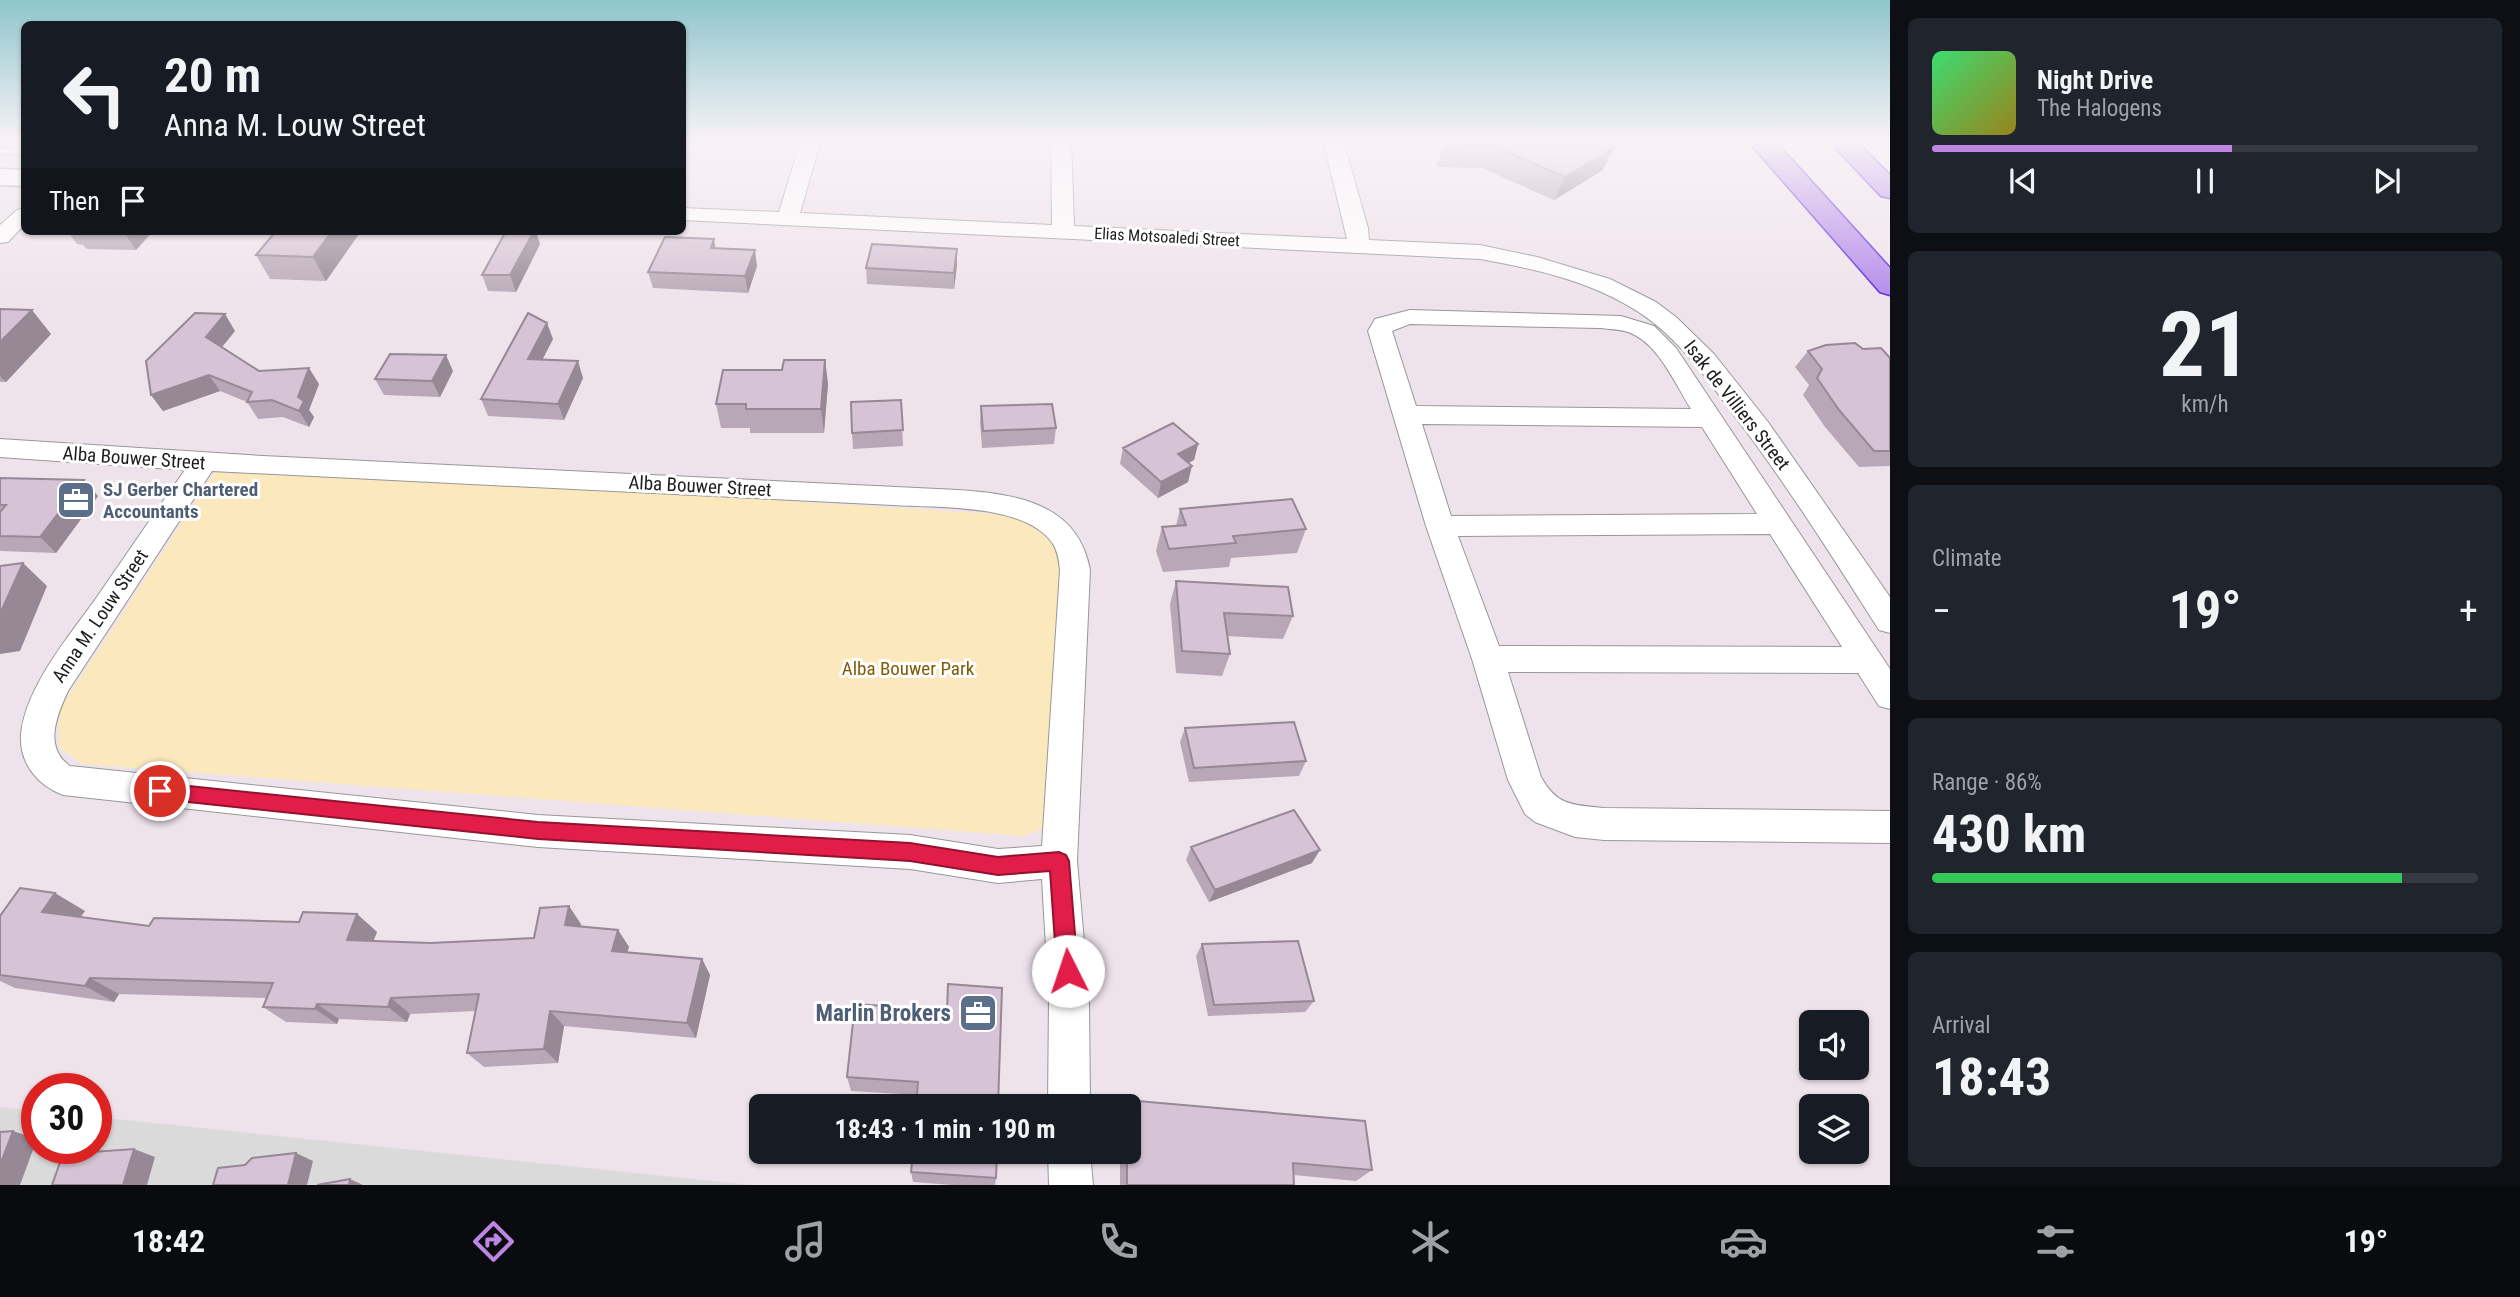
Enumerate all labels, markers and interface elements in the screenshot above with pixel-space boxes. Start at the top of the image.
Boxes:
text: 20 m [164,47,261,104]
icon: left [49,49,140,140]
text: Night Drive [2037,65,2153,95]
text: The Halogens [2037,95,2162,122]
text: Anna M. Louw Street [164,106,426,144]
icon: previous [2004,162,2042,200]
icon: pause [2186,162,2224,200]
icon: next [2368,162,2406,200]
icon: arrive [114,182,152,220]
text: Then [49,186,100,216]
street label: Elias Motsoaledi Street [1094,224,1241,250]
text: 21 [2159,292,2251,398]
street label: Isak de Villiers Street [1679,335,1795,475]
text: km/h [2181,391,2229,418]
street label: Alba Bouwer Street [62,442,206,474]
street label: Alba Bouwer Street [628,471,772,501]
place label: SJ Gerber Chartered Accountants [103,478,258,523]
office icon: SJ Gerber Chartered Accountants [55,479,97,521]
street label: Anna M. Louw Street [47,545,153,687]
text: Climate [1932,545,2002,572]
text: 19° [2169,580,2241,641]
text: − [1932,589,1951,633]
text: + [2459,589,2478,633]
park label: Alba Bouwer Park [842,657,975,680]
pin [130,761,190,821]
text: Range · 86% [1932,769,2042,796]
icon: arrive [141,772,179,810]
text: 430 km [1932,804,2086,865]
position arrow [1031,934,1105,1008]
office icon: Marlin Brokers [957,992,999,1034]
place label: Marlin Brokers [816,1000,951,1027]
map controls [1799,1010,1869,1164]
button: sound [1799,1010,1869,1080]
text: Arrival [1932,1012,1991,1039]
text: 18:43 [1932,1047,2051,1108]
speed limit sign: 30 [21,1073,112,1164]
button: layers [1799,1094,1869,1164]
text: 18:43 · 1 min · 190 m [835,1114,1055,1144]
icon: directions [469,1217,518,1266]
icon: music [781,1217,830,1266]
icon: phone [1094,1217,1143,1266]
icon: climate [1406,1217,1455,1266]
icon: car [1719,1217,1768,1266]
icon: filters [2031,1217,2080,1266]
text: 18:42 [132,1222,205,1260]
text: 19° [2343,1222,2388,1260]

